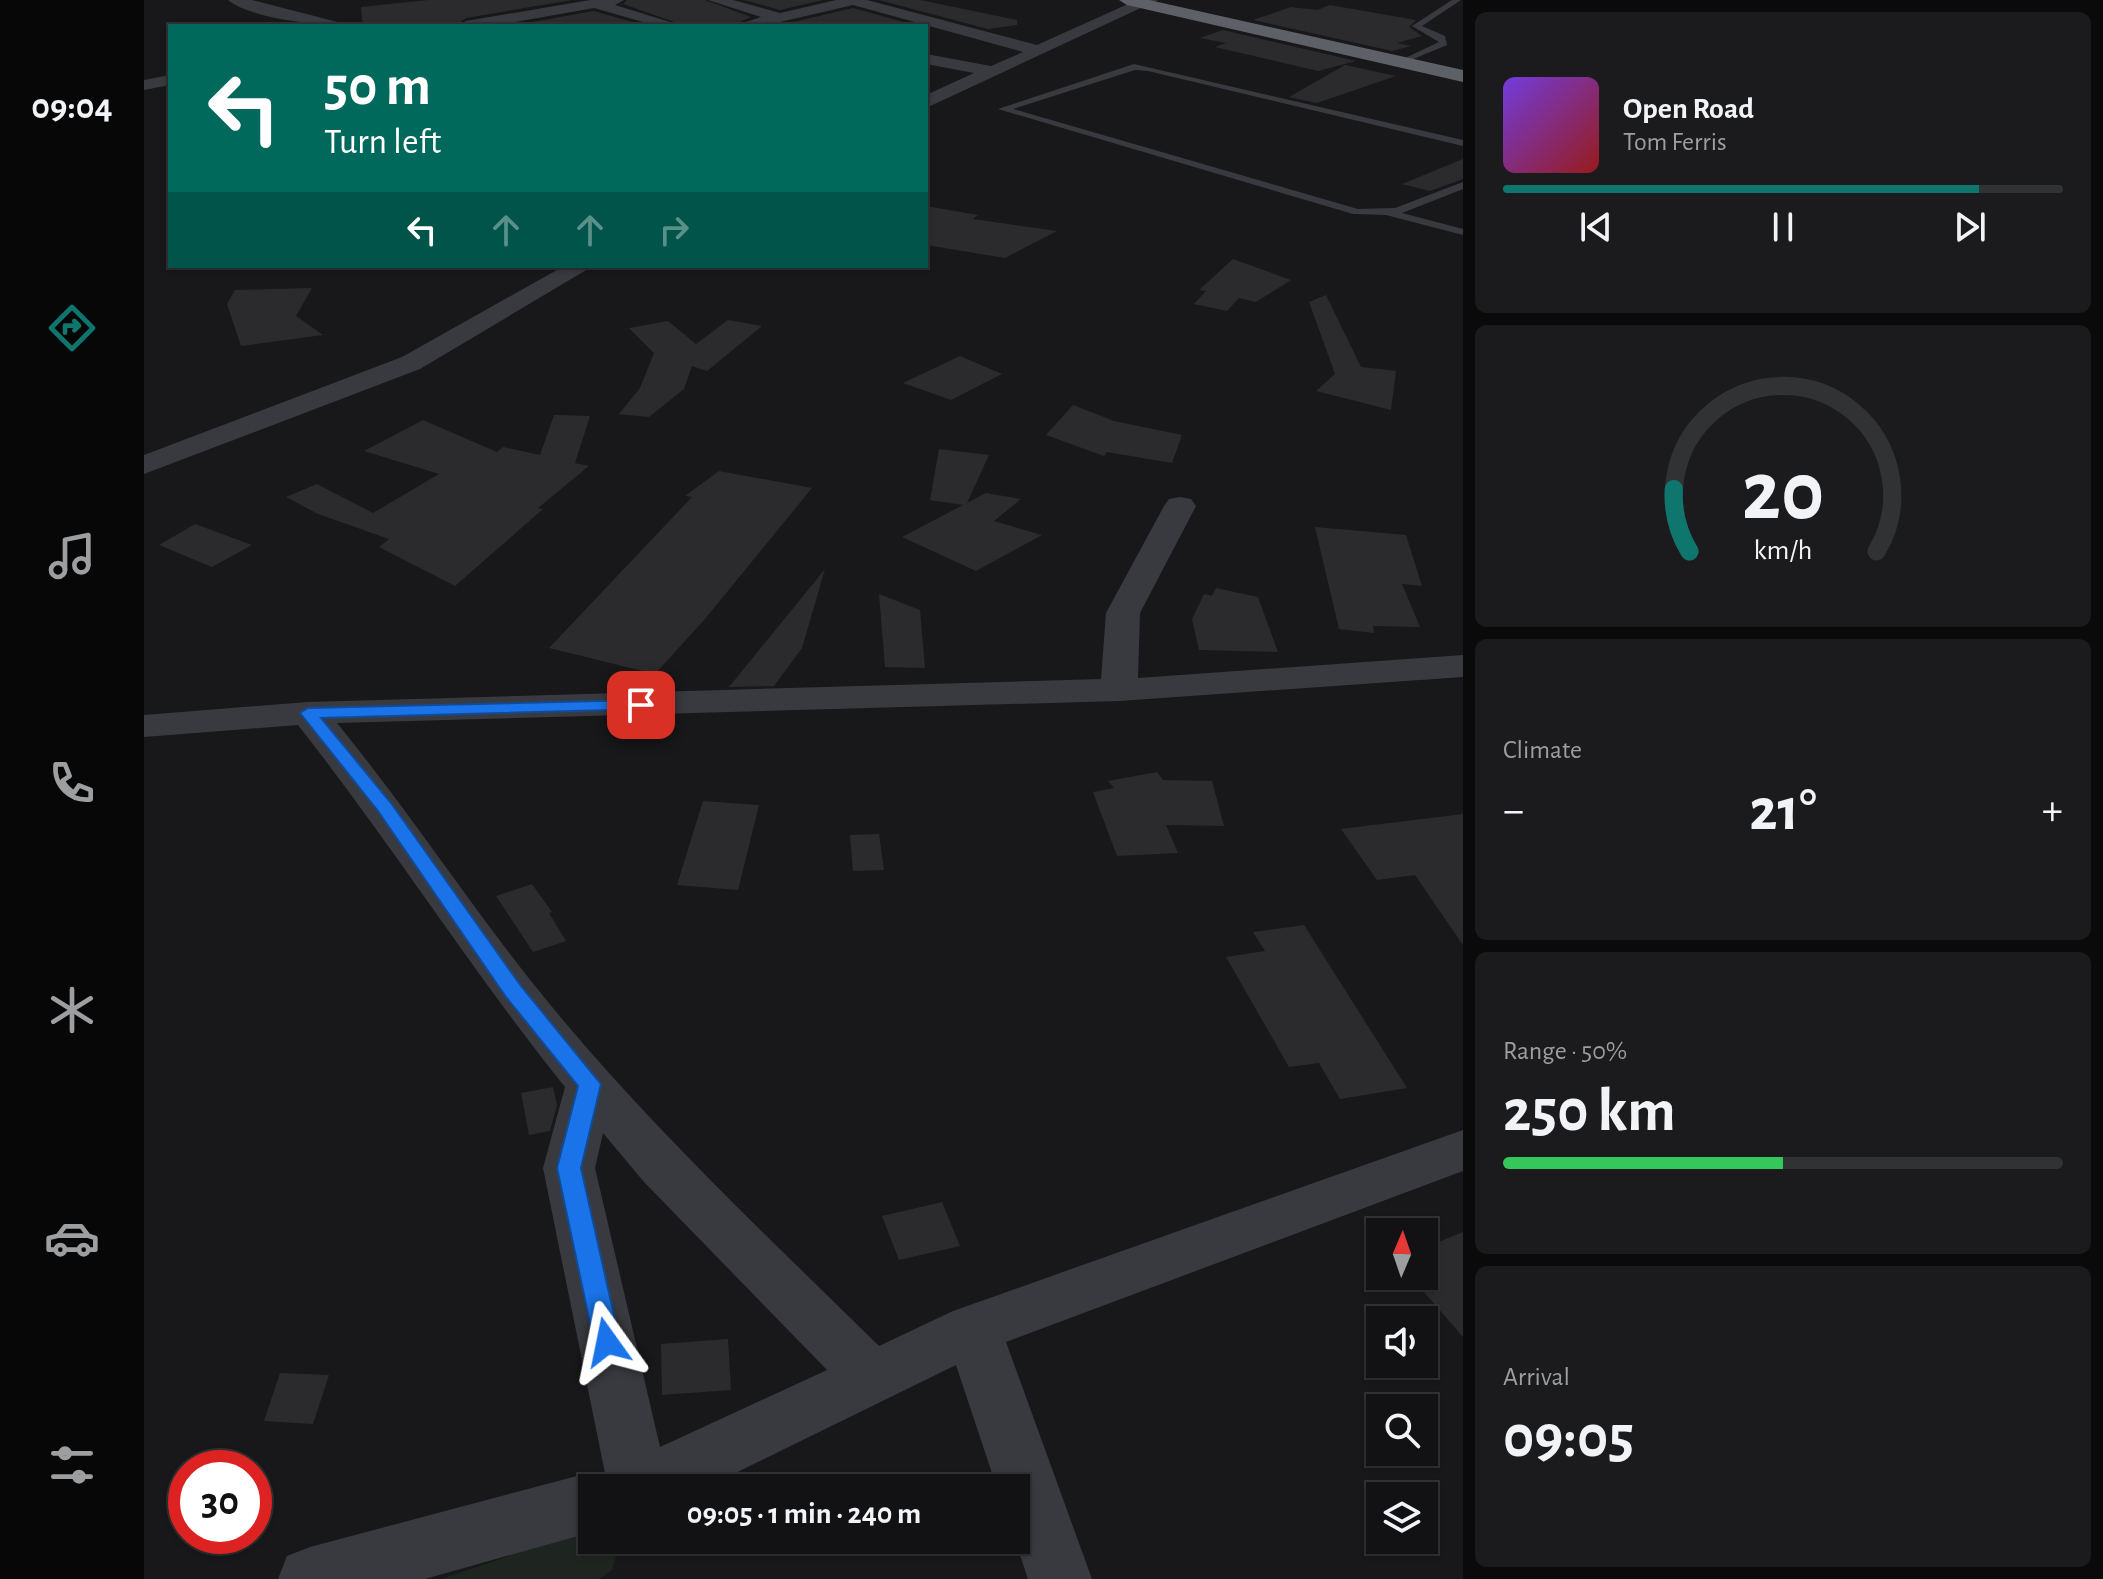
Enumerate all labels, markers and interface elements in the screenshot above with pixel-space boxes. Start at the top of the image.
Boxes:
icon: left [192,56,296,160]
text: 50 m [324,59,431,115]
text: 09:04 [31,89,113,125]
text: Open Road [1623,94,1754,124]
text: Turn left [324,124,441,160]
text: Tom Ferris [1623,129,1727,155]
icon: previous [1574,205,1618,249]
icon: pause [1761,205,1805,249]
icon: next [1948,205,1992,249]
icon: left [400,208,444,252]
icon: ahead [484,208,528,252]
icon: ahead [568,208,612,252]
icon: right [652,208,696,252]
icon: directions [44,300,100,356]
text: 20 [1742,451,1824,535]
icon: music [44,528,100,584]
text: km/h [1754,536,1812,565]
pin [607,671,675,739]
icon: arrive [619,683,663,727]
text: Climate [1503,737,1582,763]
icon: phone [44,755,100,811]
text: 21° [1749,781,1817,841]
text: − [1503,789,1524,833]
text: + [2042,789,2063,833]
icon: climate [44,982,100,1038]
text: Range · 50% [1503,1038,1627,1064]
text: 250 km [1503,1082,1676,1142]
icon: car [44,1210,100,1266]
north arrow [1366,1218,1438,1290]
map controls [1366,1218,1438,1554]
position arrow [565,1300,649,1384]
button: sound [1366,1306,1438,1378]
text: Arrival [1503,1364,1570,1390]
button: search [1366,1394,1438,1466]
text: 09:05 [1503,1408,1634,1468]
icon: filters [44,1437,100,1493]
speed limit sign: 30 [168,1450,272,1554]
button: layers [1366,1482,1438,1554]
text: 09:05 · 1 min · 240 m [687,1499,921,1529]

